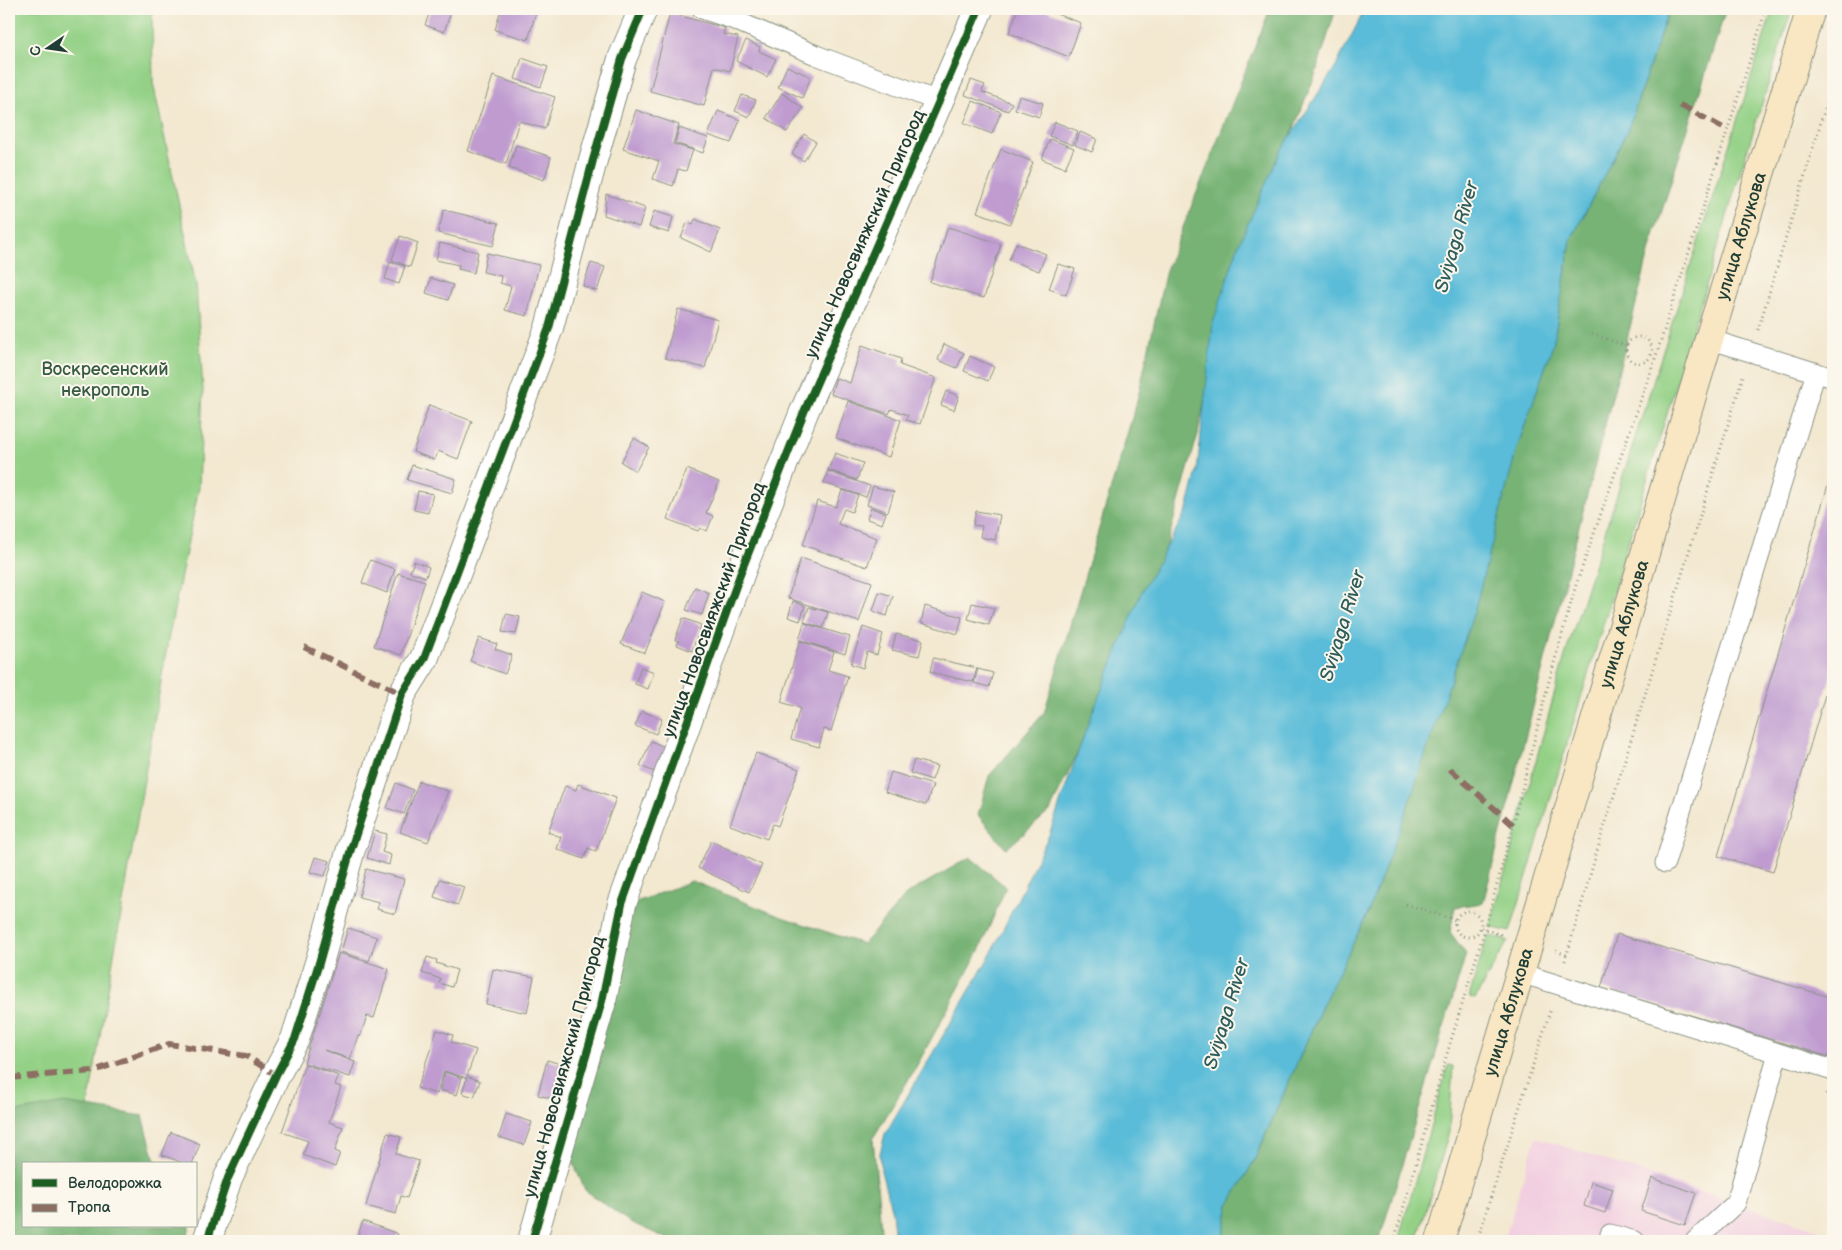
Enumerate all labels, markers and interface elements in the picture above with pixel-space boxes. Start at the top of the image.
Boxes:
north arrow [22,22,72,72]
text: С [26,44,45,57]
street label: улица Новосвияжский Пригород [801,106,930,362]
street label: улица Аблукова [1711,169,1771,303]
water label: Sviyaga River [1430,178,1484,295]
park label: Воскресенский некрополь [41,359,169,401]
street label: улица Новосвияжский Пригород [658,480,770,740]
street label: улица Аблукова [1595,557,1653,690]
water label: Sviyaga River [1315,567,1371,684]
street label: улица Новосвияжский Пригород [519,934,609,1200]
street label: улица Аблукова [1479,945,1537,1079]
water label: Sviyaga River [1199,955,1255,1072]
legend [22,1162,198,1228]
text: Велодорожка [68,1174,162,1193]
text: Тропа [68,1198,111,1217]

